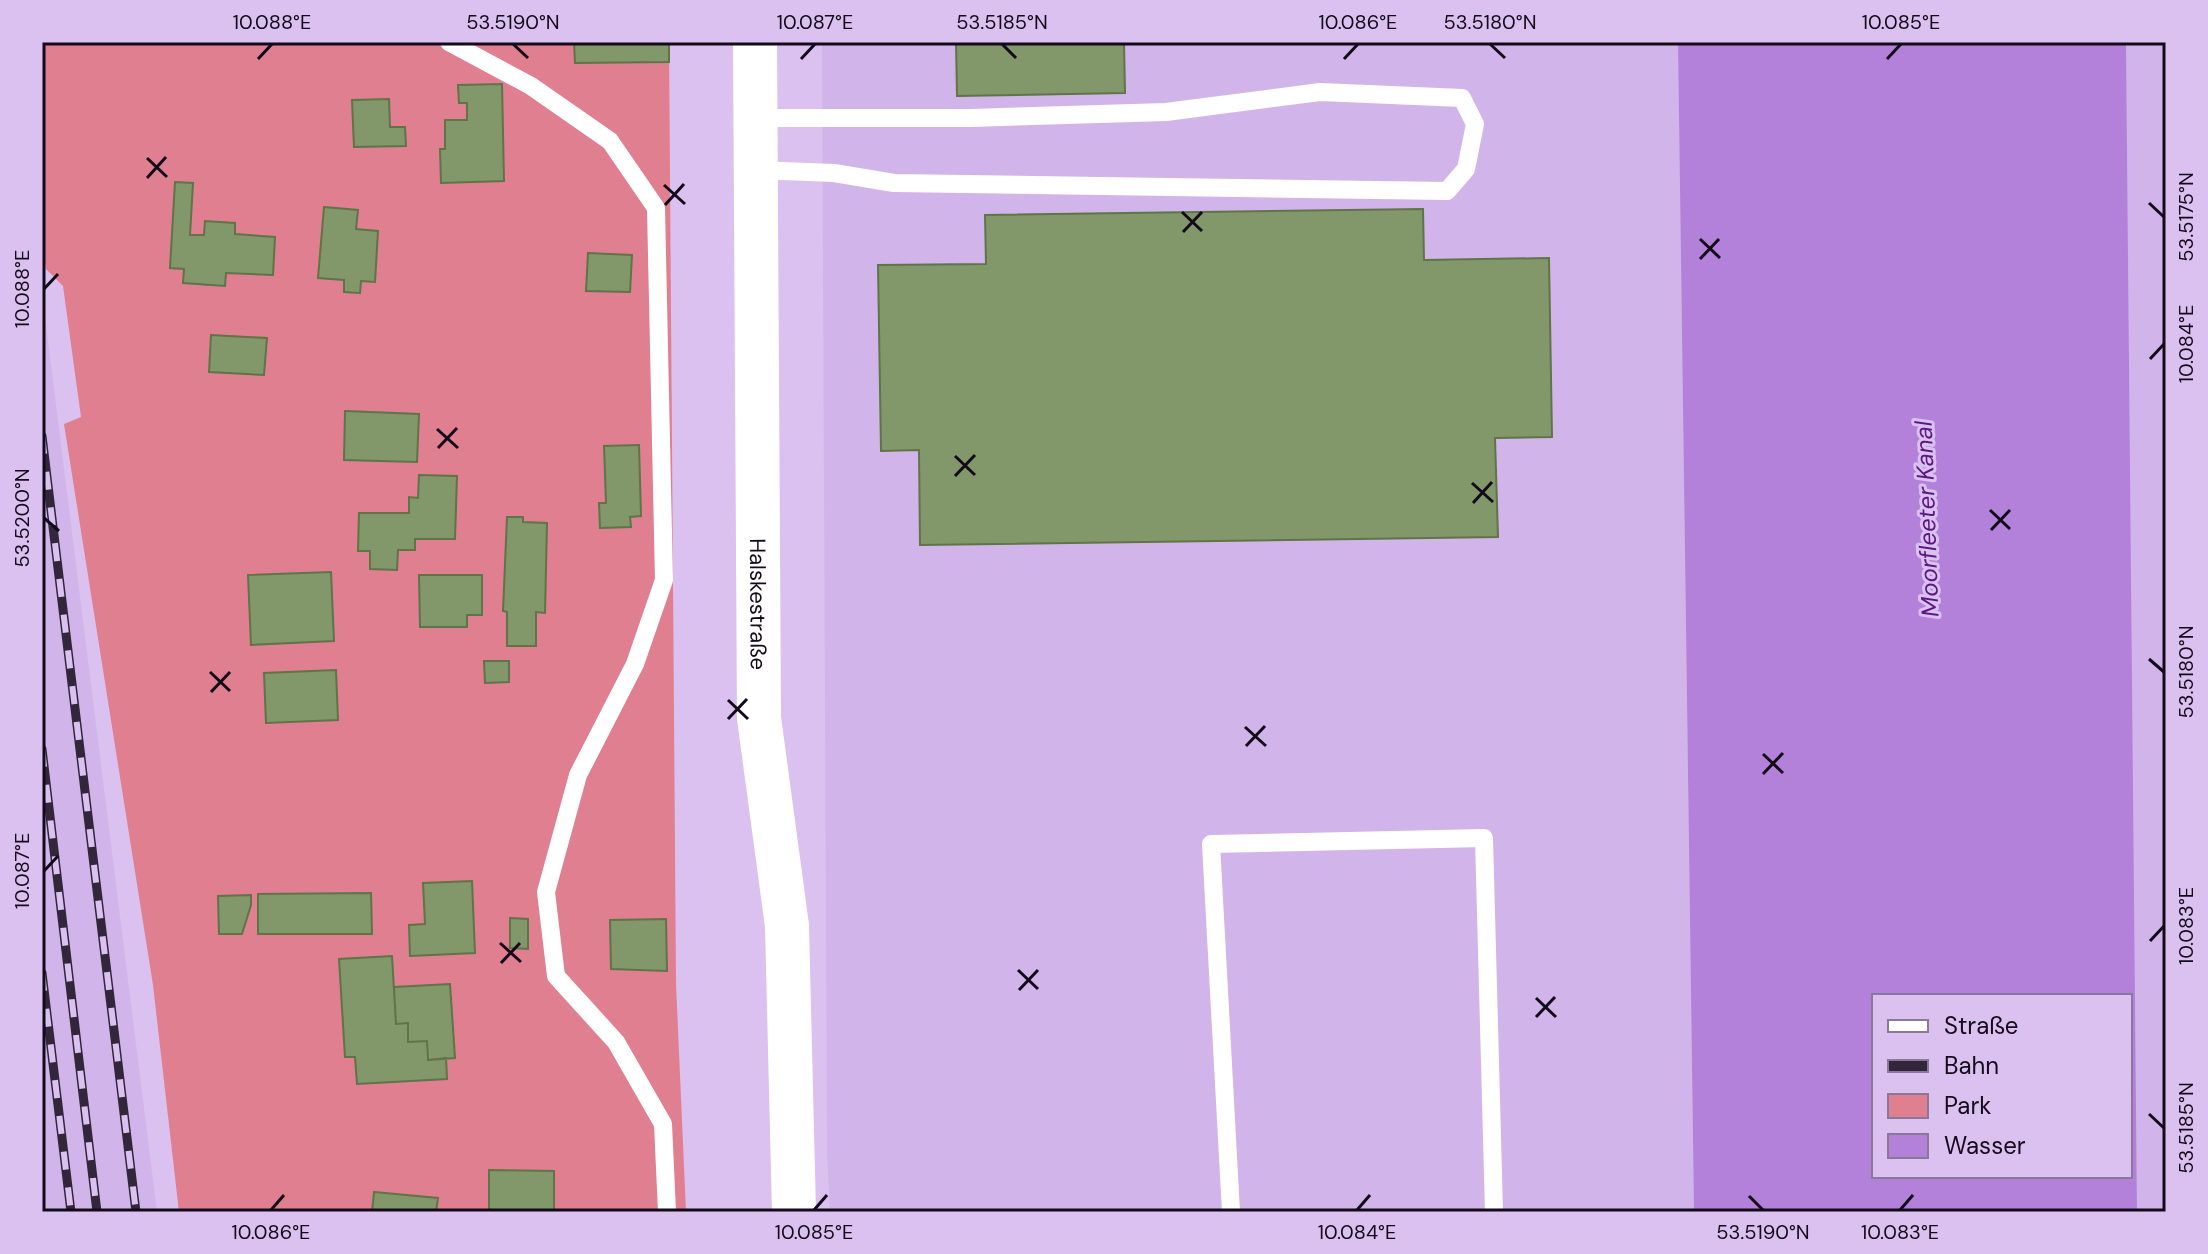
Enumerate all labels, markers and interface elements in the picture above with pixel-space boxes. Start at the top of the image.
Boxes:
text: 10.088°E [233,9,311,35]
text: 53.5190°N [466,9,560,35]
text: 10.087°E [777,9,853,35]
text: 53.5185°N [956,9,1048,35]
text: 10.086°E [1319,9,1397,35]
text: 53.5180°N [1444,9,1536,35]
text: 10.085°E [1862,9,1940,35]
text: 53.5175°N [2173,172,2199,262]
text: 10.088°E [9,250,35,328]
text: 10.084°E [2173,305,2199,383]
water label: Moorfleeter Kanal [1908,420,1945,618]
text: 53.5200°N [9,468,35,568]
street label: Halskestraße [743,538,773,670]
text: 53.5180°N [2173,626,2199,718]
text: 10.087°E [9,833,35,909]
text: 10.083°E [2173,887,2199,965]
legend [1872,994,2132,1178]
text: Straße [1944,1010,2018,1041]
text: Bahn [1944,1050,1999,1081]
text: 53.5185°N [2173,1082,2199,1174]
text: Park [1944,1090,1991,1121]
text: Wasser [1944,1130,2026,1161]
text: 10.086°E [232,1219,310,1245]
text: 10.085°E [775,1219,853,1245]
text: 10.084°E [1318,1219,1396,1245]
text: 53.5190°N [1716,1219,1810,1245]
text: 10.083°E [1861,1219,1939,1245]

